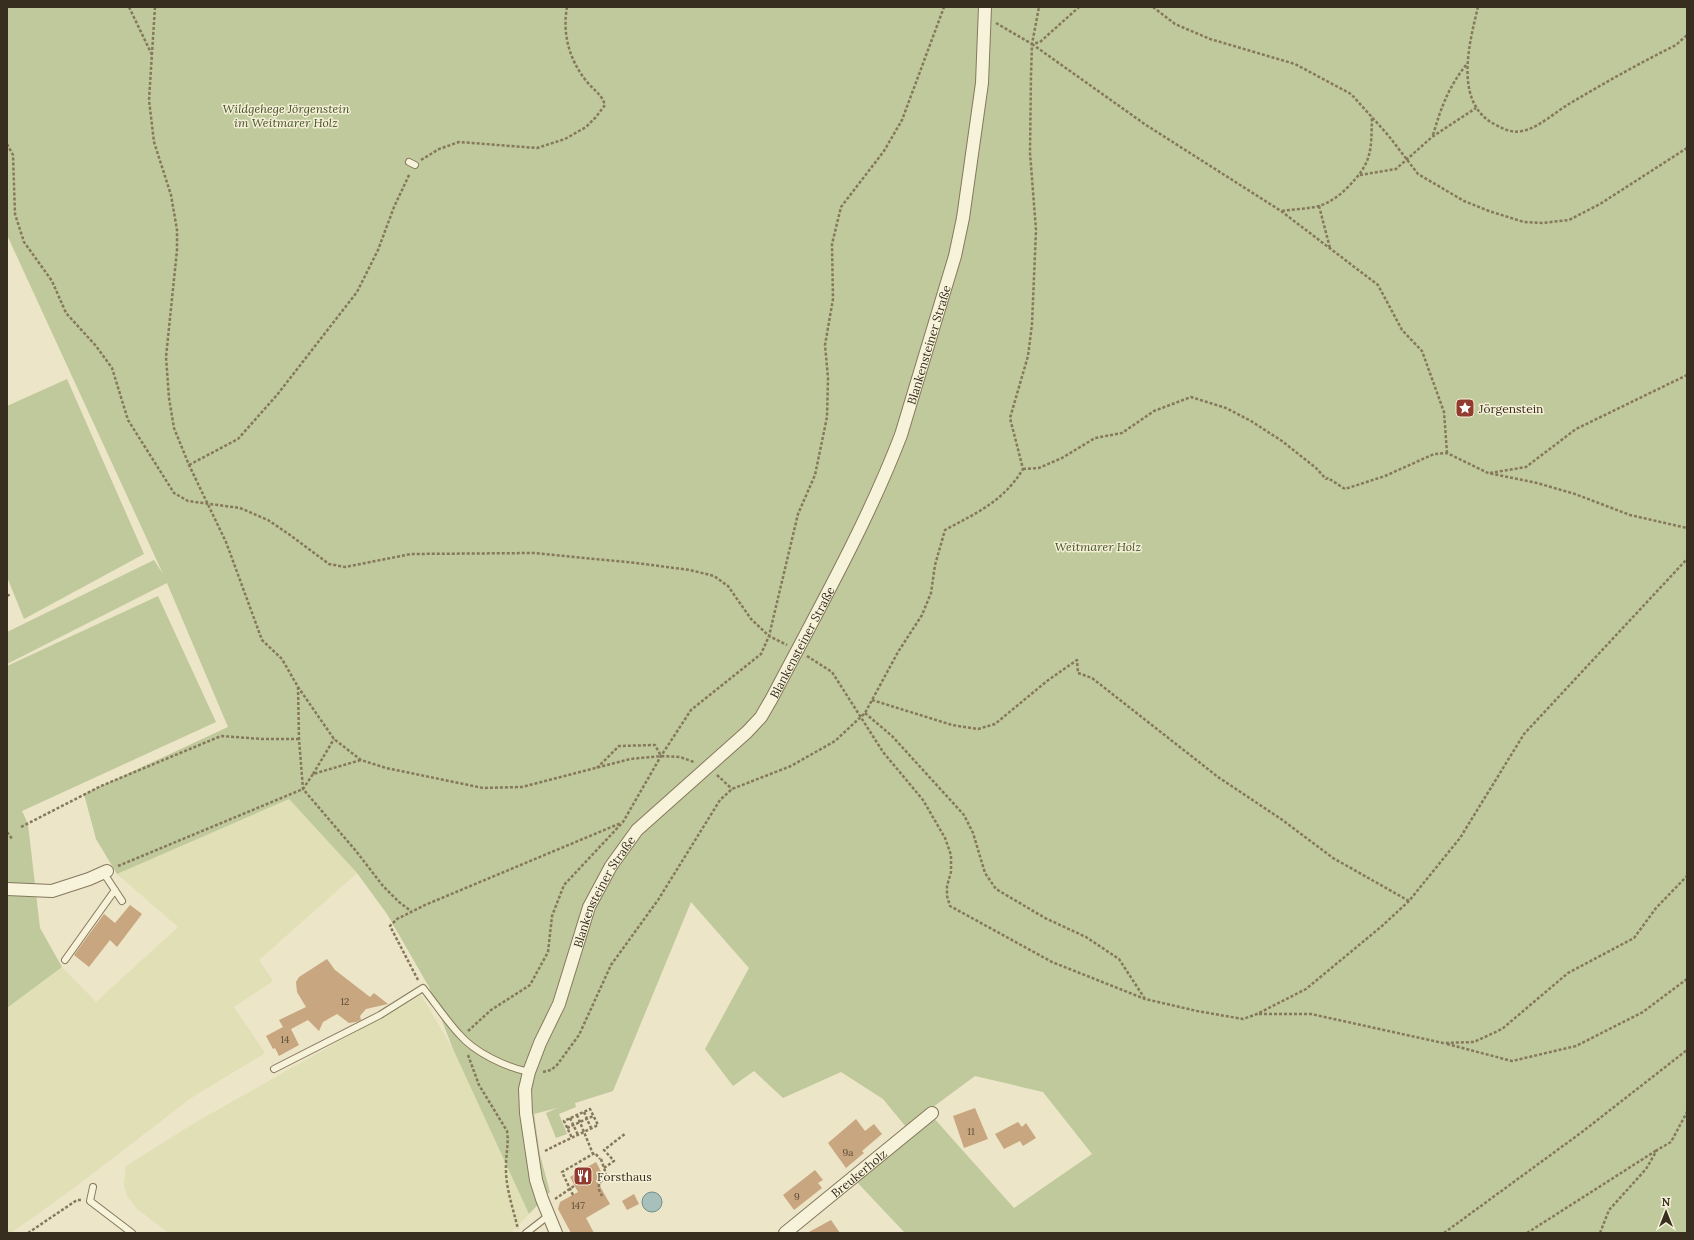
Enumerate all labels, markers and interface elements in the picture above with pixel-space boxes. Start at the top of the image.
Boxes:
park label: Wildgehege Jörgenstein im Weitmarer Holz [222,101,350,130]
street label: Blankensteiner Straße [903,283,953,406]
place icon: Jörgenstein [1454,397,1476,419]
place label: Jörgenstein [1478,401,1543,416]
park label: Weitmarer Holz [1055,539,1141,554]
street label: Blankensteiner Straße [766,583,837,700]
street label: Blankensteiner Straße [569,832,638,949]
house number: 12 [340,995,350,1008]
house number: 14 [280,1033,290,1046]
house number: 11 [967,1125,975,1138]
street label: Breukerholz [828,1146,890,1200]
house number: 9a [843,1146,853,1159]
restaurant icon: Forsthaus [572,1165,594,1187]
place label: Forsthaus [597,1169,652,1184]
house number: 9 [794,1190,800,1203]
north arrow [1646,1192,1686,1232]
text: N [1662,1195,1671,1209]
house number: 147 [571,1199,585,1212]

